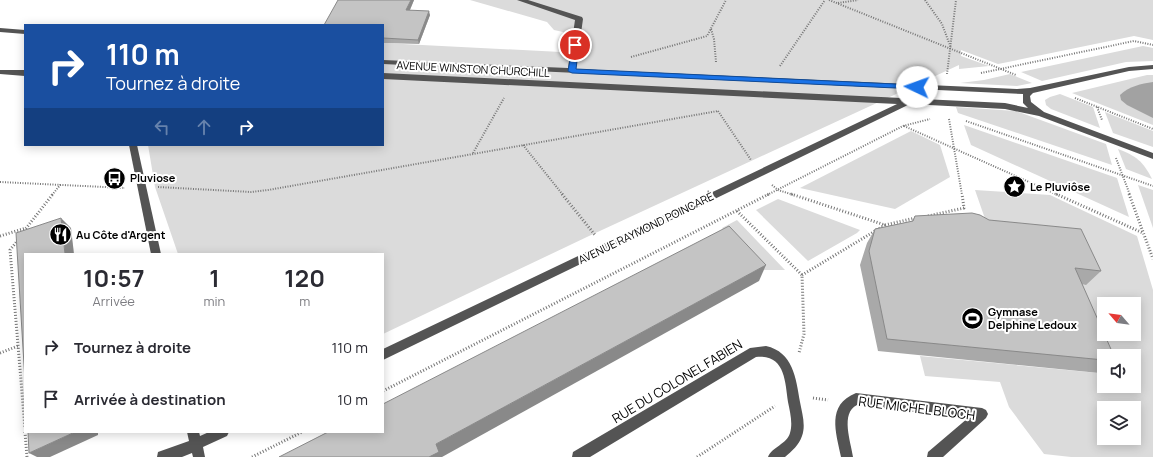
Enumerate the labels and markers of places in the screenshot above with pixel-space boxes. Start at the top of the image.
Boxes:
pin [558,28,592,62]
bus stop icon: Pluviose [102,165,128,191]
place label: Pluviose [130,170,176,185]
place icon: Le Pluviôse [1002,174,1028,200]
place label: Le Pluviôse [1030,179,1090,194]
restaurant icon: Au Côte d'Argent [47,222,73,248]
place label: Au Côte d'Argent [76,227,166,242]
place label: Gymnase Delphine Ledoux [988,304,1077,332]
sports icon: Gymnase Delphine Ledoux [960,305,986,331]

